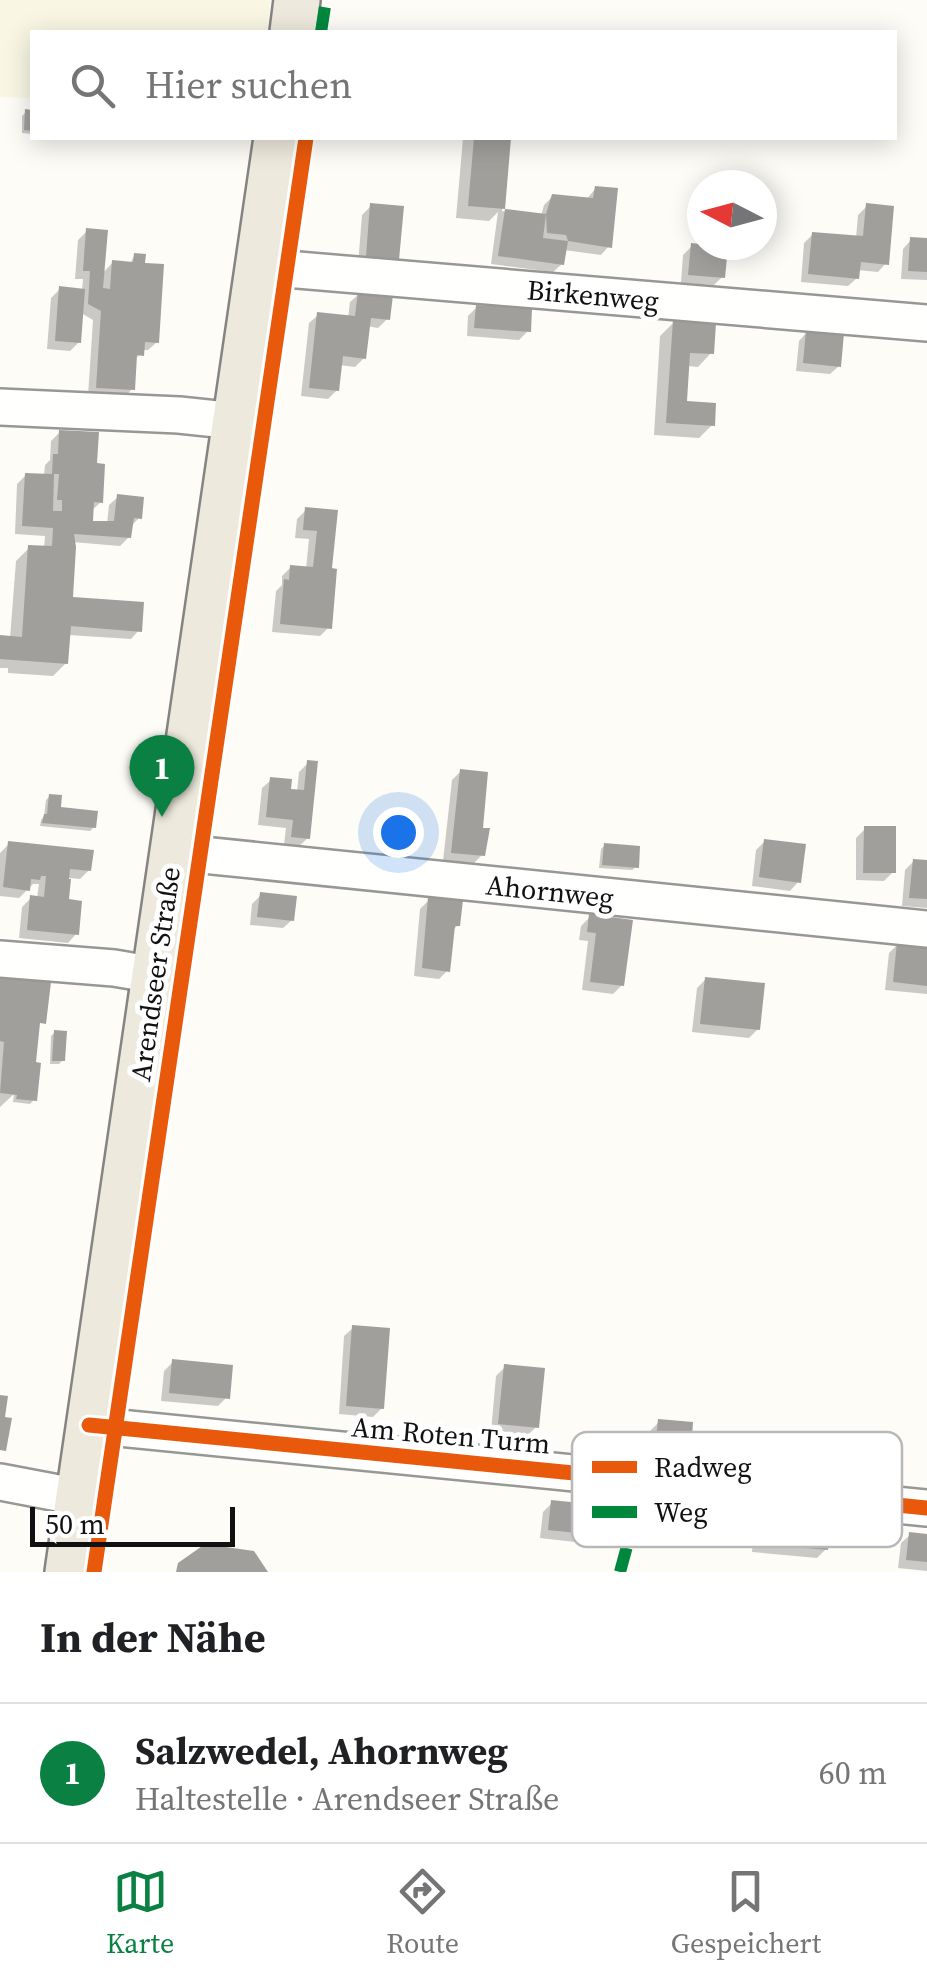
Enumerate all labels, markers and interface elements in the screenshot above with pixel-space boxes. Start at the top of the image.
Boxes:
search box [30,30,897,140]
icon: search [65,58,120,113]
text: Hier suchen [145,59,352,111]
north arrow [687,170,777,260]
street label: Birkenweg [525,270,661,320]
pin: 1 [130,734,194,817]
your location [373,807,424,858]
street label: Arendseer Straße [121,864,189,1084]
street label: Ahornweg [484,865,616,917]
street label: Am Roten Turm [350,1407,552,1463]
legend [572,1432,902,1547]
text: Radweg [654,1448,752,1486]
text: Weg [654,1493,708,1531]
scale bar [30,1502,235,1546]
text: 50 m [45,1505,105,1543]
text: In der Nähe [40,1608,266,1666]
text: Salzwedel, Ahornweg [135,1725,508,1777]
text: 1 [64,1751,81,1795]
text: 60 m [819,1751,887,1795]
text: Haltestelle · Arendseer Straße [135,1777,559,1821]
tab: Karte [106,1864,174,1962]
tab: Route [386,1864,459,1962]
tab: Gespeichert [671,1864,821,1962]

